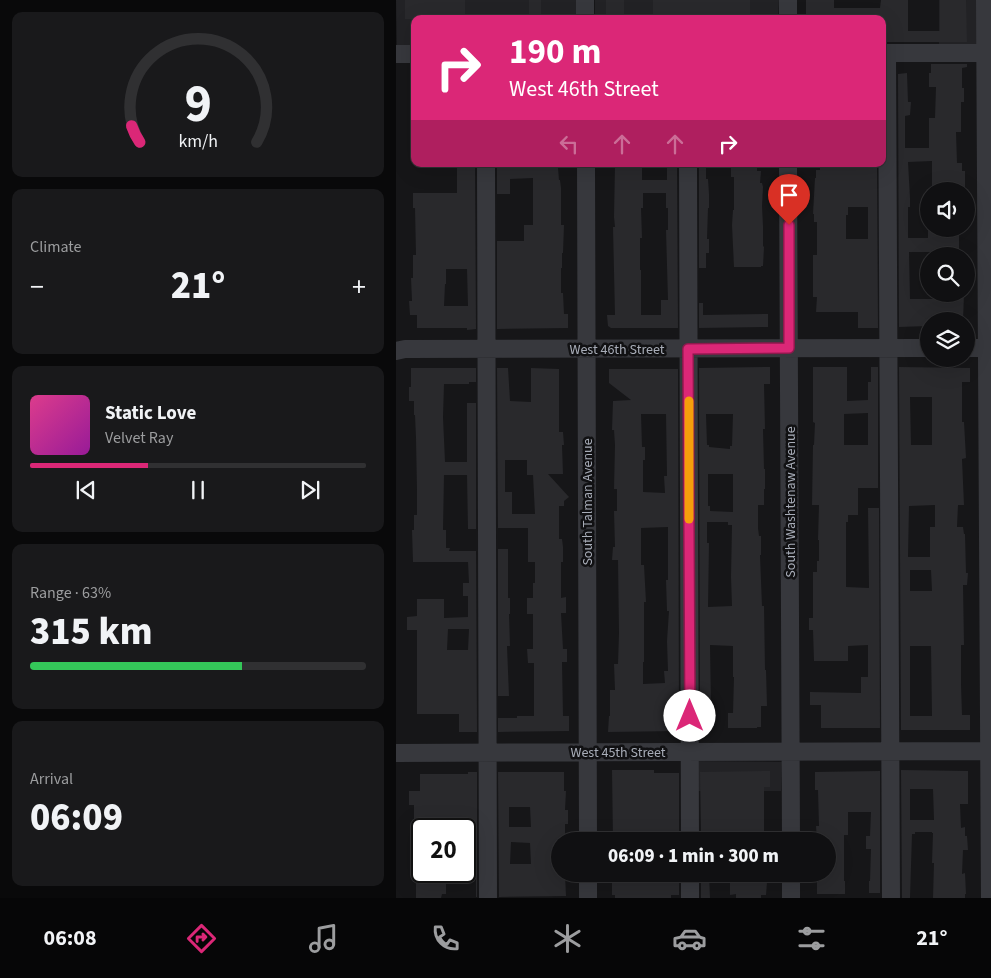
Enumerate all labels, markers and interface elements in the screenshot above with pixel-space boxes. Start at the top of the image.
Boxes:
text: 190 m [509,27,601,77]
icon: right [426,35,491,100]
text: 9 [184,68,212,142]
text: West 46th Street [509,73,659,105]
text: km/h [178,129,218,154]
icon: left [555,130,583,158]
icon: ahead [608,130,636,158]
icon: ahead [661,130,689,158]
icon: right [714,130,742,158]
pin [768,174,810,225]
icon: arrive [775,181,803,209]
map controls [920,182,975,367]
button: sound [920,182,975,237]
text: Climate [30,236,81,258]
button: search [920,247,975,302]
text: 21° [171,259,225,313]
text: − [30,267,44,307]
text: + [352,267,366,307]
button: layers [920,312,975,367]
street label: West 46th Street [569,340,665,360]
text: Static Love [105,400,196,427]
street label: South Washtenaw Avenue [781,426,801,578]
text: Velvet Ray [105,427,173,449]
street label: South Talman Avenue [578,438,598,566]
icon: previous [72,476,100,504]
icon: pause [184,476,212,504]
icon: next [296,476,324,504]
text: Range · 63% [30,582,111,604]
text: 315 km [30,605,152,659]
position arrow [663,689,715,741]
street label: West 45th Street [570,743,666,763]
text: Arrival [30,768,73,790]
text: 06:09 [30,791,123,845]
speed limit sign: 20 [411,818,476,883]
text: 06:09 · 1 min · 300 m [608,843,779,870]
icon: directions [184,921,219,956]
icon: music [306,921,341,956]
icon: phone [428,921,463,956]
icon: climate [550,921,585,956]
icon: car [672,921,707,956]
icon: filters [794,921,829,956]
text: 06:08 [44,922,97,954]
text: 21° [916,922,947,954]

